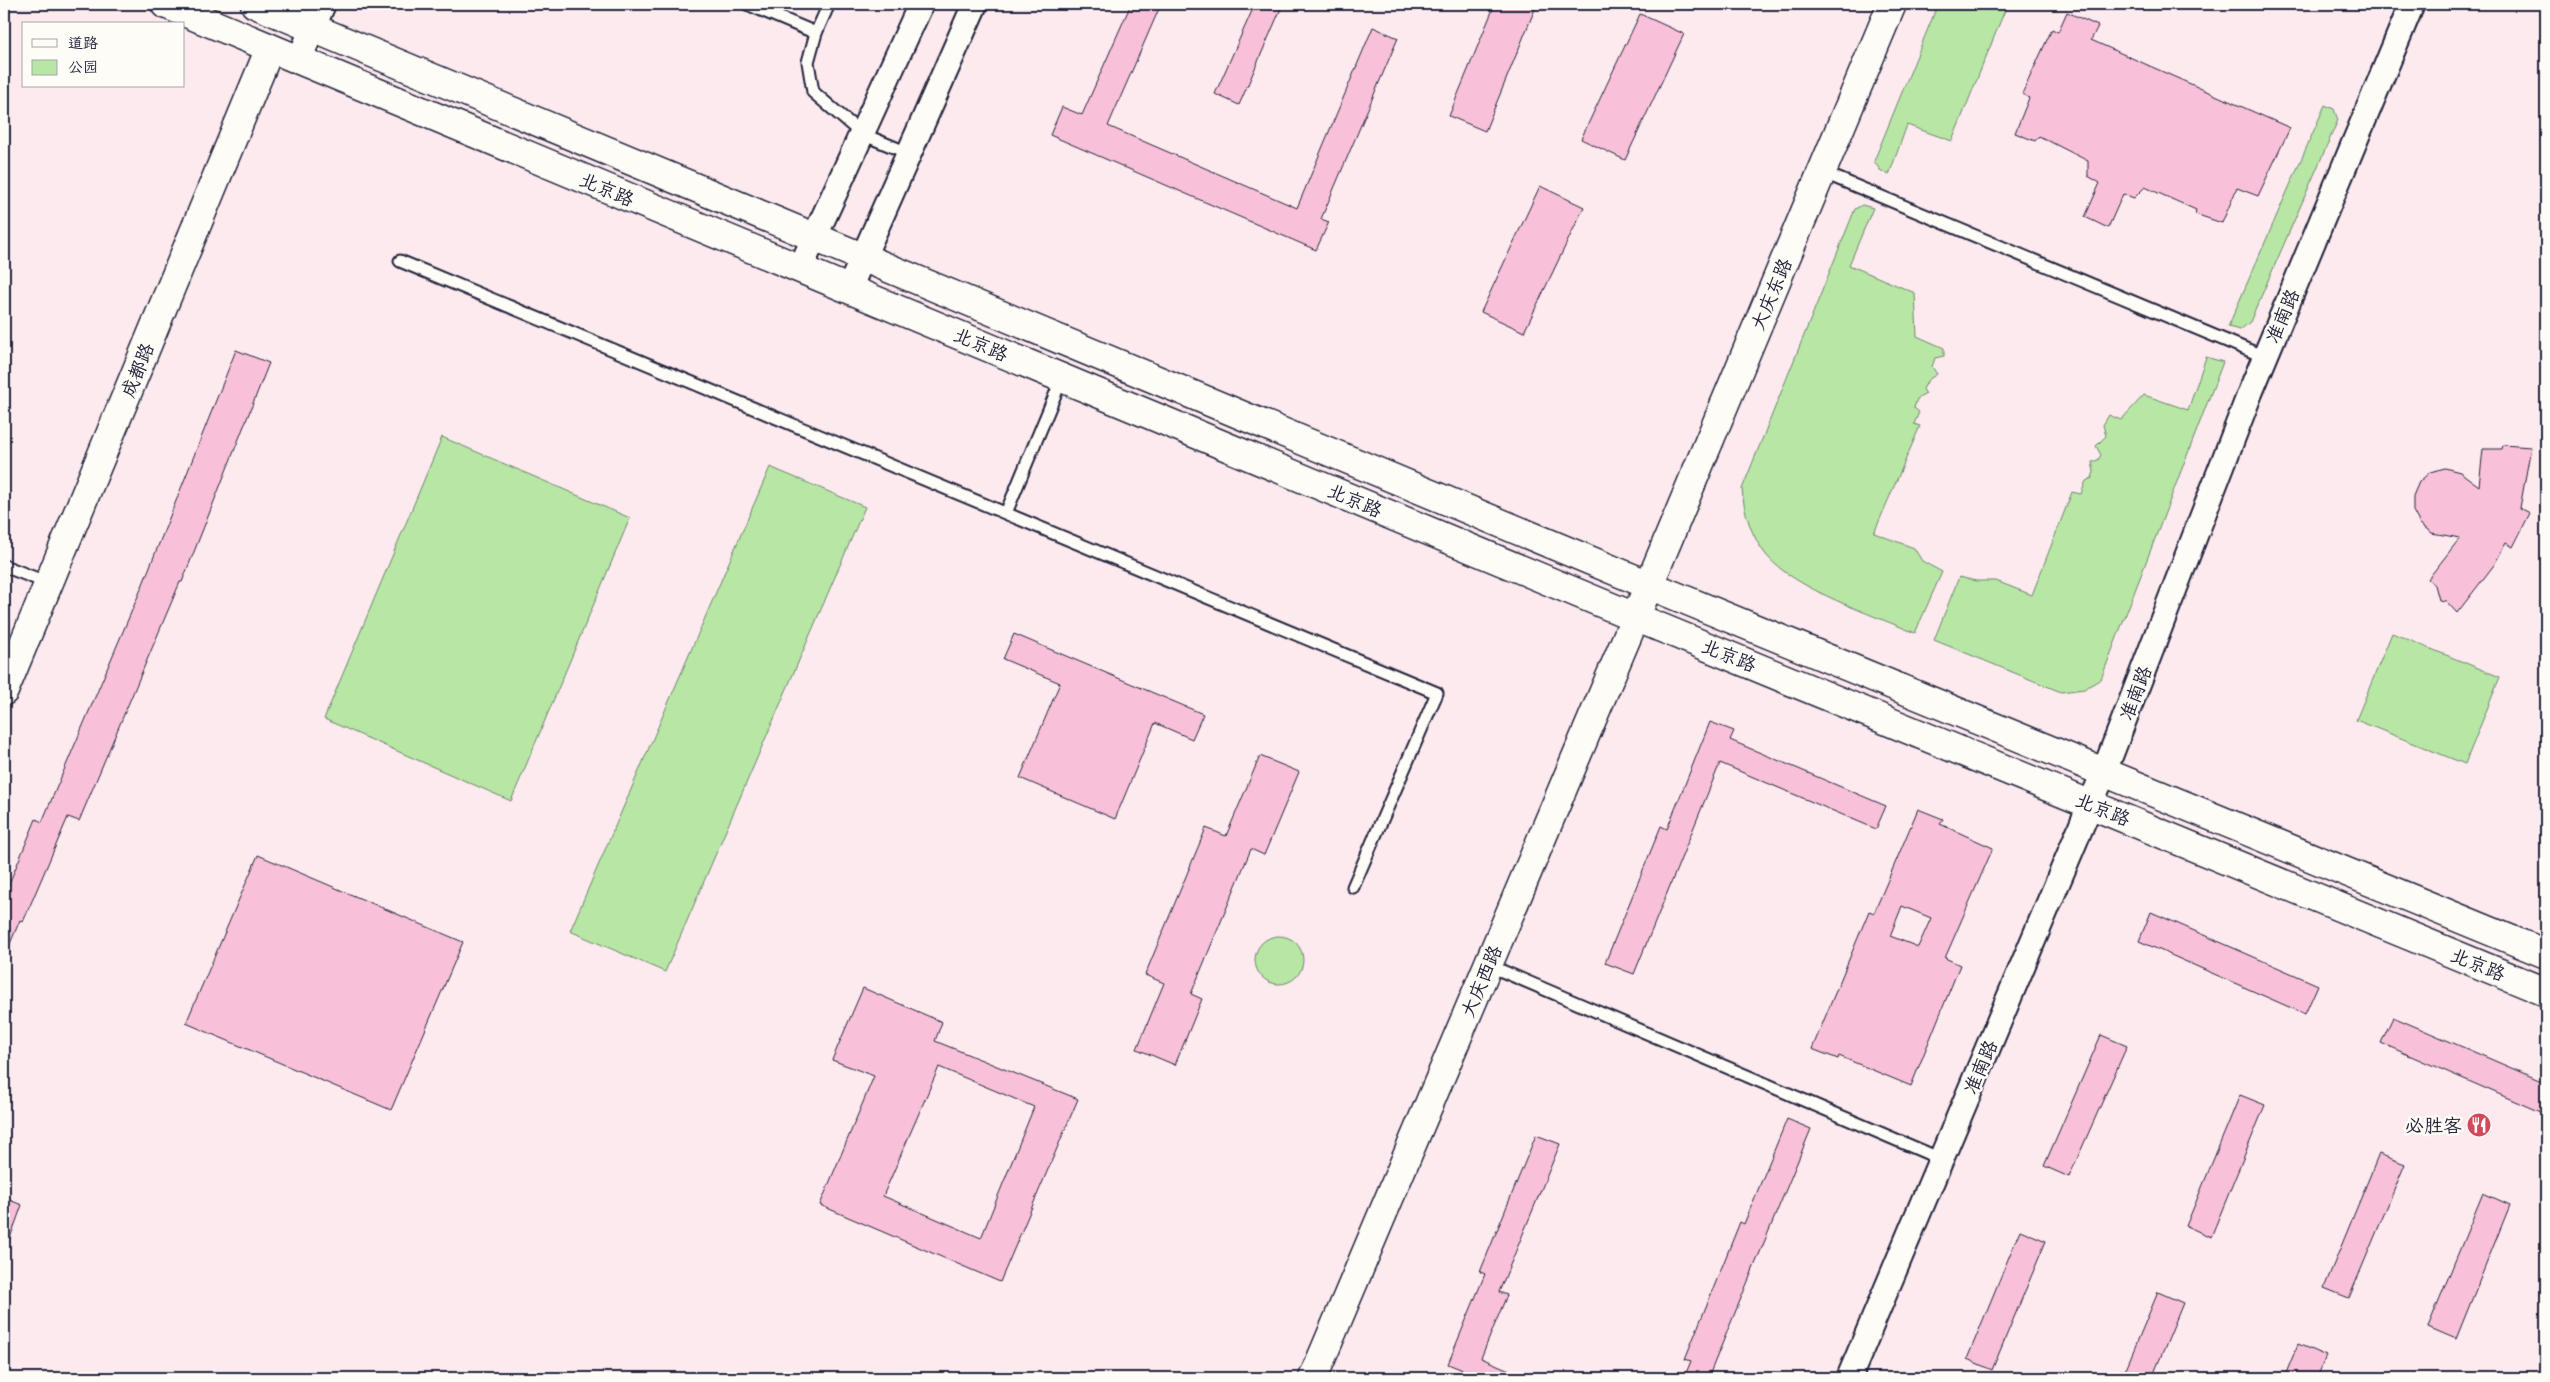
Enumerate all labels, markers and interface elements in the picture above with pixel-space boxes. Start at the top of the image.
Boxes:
legend [22,22,185,88]
text: 道路 [68,34,98,52]
text: 公园 [68,58,98,76]
street label: 北京路 [576,169,637,211]
street label: 大庆东路 [1747,255,1797,334]
street label: 准南路 [2262,286,2304,347]
street label: 北京路 [950,324,1011,366]
street label: 成都路 [117,340,159,401]
street label: 北京路 [1324,480,1385,522]
street label: 北京路 [1698,635,1759,677]
street label: 准南路 [2115,663,2156,724]
street label: 北京路 [2072,789,2133,831]
street label: 大庆西路 [1457,942,1507,1021]
street label: 北京路 [2447,944,2508,986]
street label: 准南路 [1960,1037,2002,1098]
restaurant icon: 必胜客 [2466,1112,2492,1138]
place label: 必胜客 [2405,1115,2462,1137]

